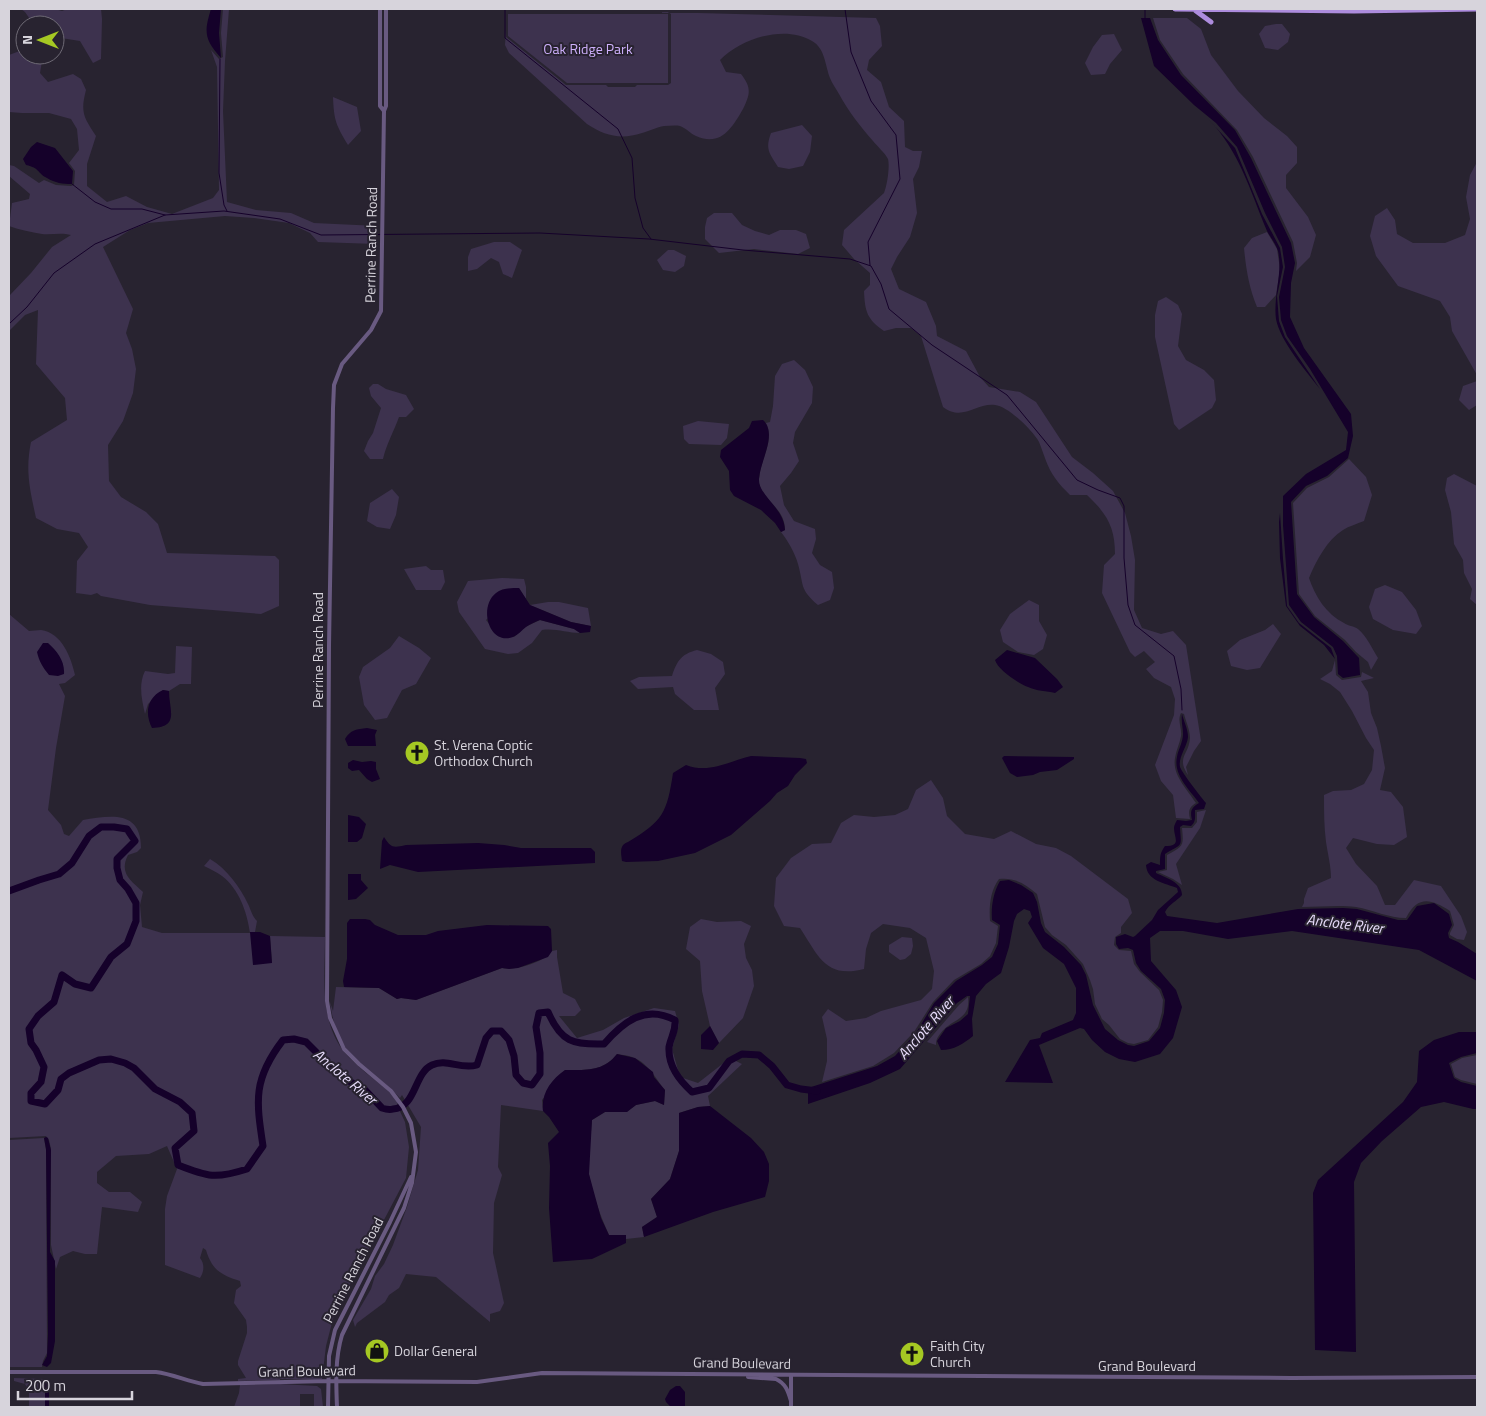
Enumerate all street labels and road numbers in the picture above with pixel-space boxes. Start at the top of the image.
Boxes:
street label: Perrine Ranch Road [359,187,382,303]
street label: Perrine Ranch Road [307,592,328,708]
street label: Perrine Ranch Road [317,1213,388,1326]
street label: Grand Boulevard [693,1351,791,1374]
street label: Grand Boulevard [1098,1355,1196,1376]
street label: Grand Boulevard [258,1359,356,1382]

